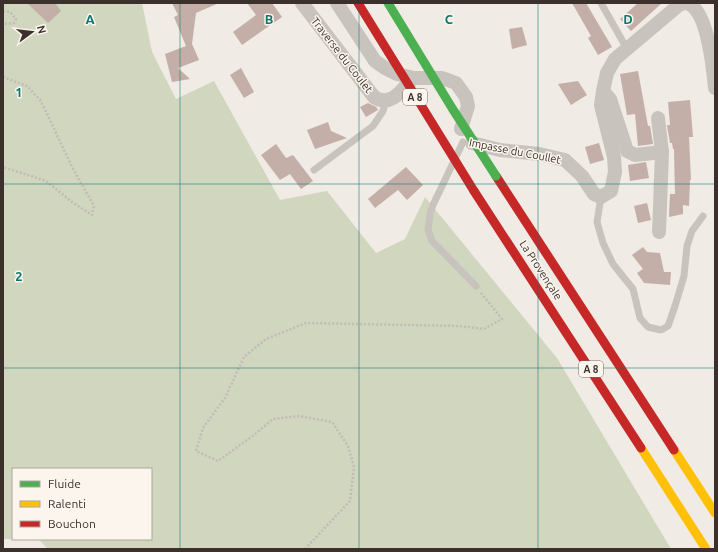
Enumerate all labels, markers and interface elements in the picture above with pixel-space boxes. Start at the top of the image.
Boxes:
north arrow [12,12,52,52]
text: A [85,12,95,26]
text: B [265,12,274,26]
text: C [445,12,454,26]
text: D [623,12,633,26]
street label: Traverse du Coulet [309,15,376,96]
text: N [35,24,49,35]
text: 1 [15,85,23,99]
road number: A 8 [403,89,427,105]
street label: Impasse du Coullet [468,136,563,166]
street label: La Provençale [517,238,565,302]
text: 2 [15,269,23,283]
road number: A 8 [579,361,603,377]
legend [12,468,152,540]
text: Fluide [48,477,81,490]
text: Ralenti [48,497,86,510]
text: Bouchon [48,517,96,530]

